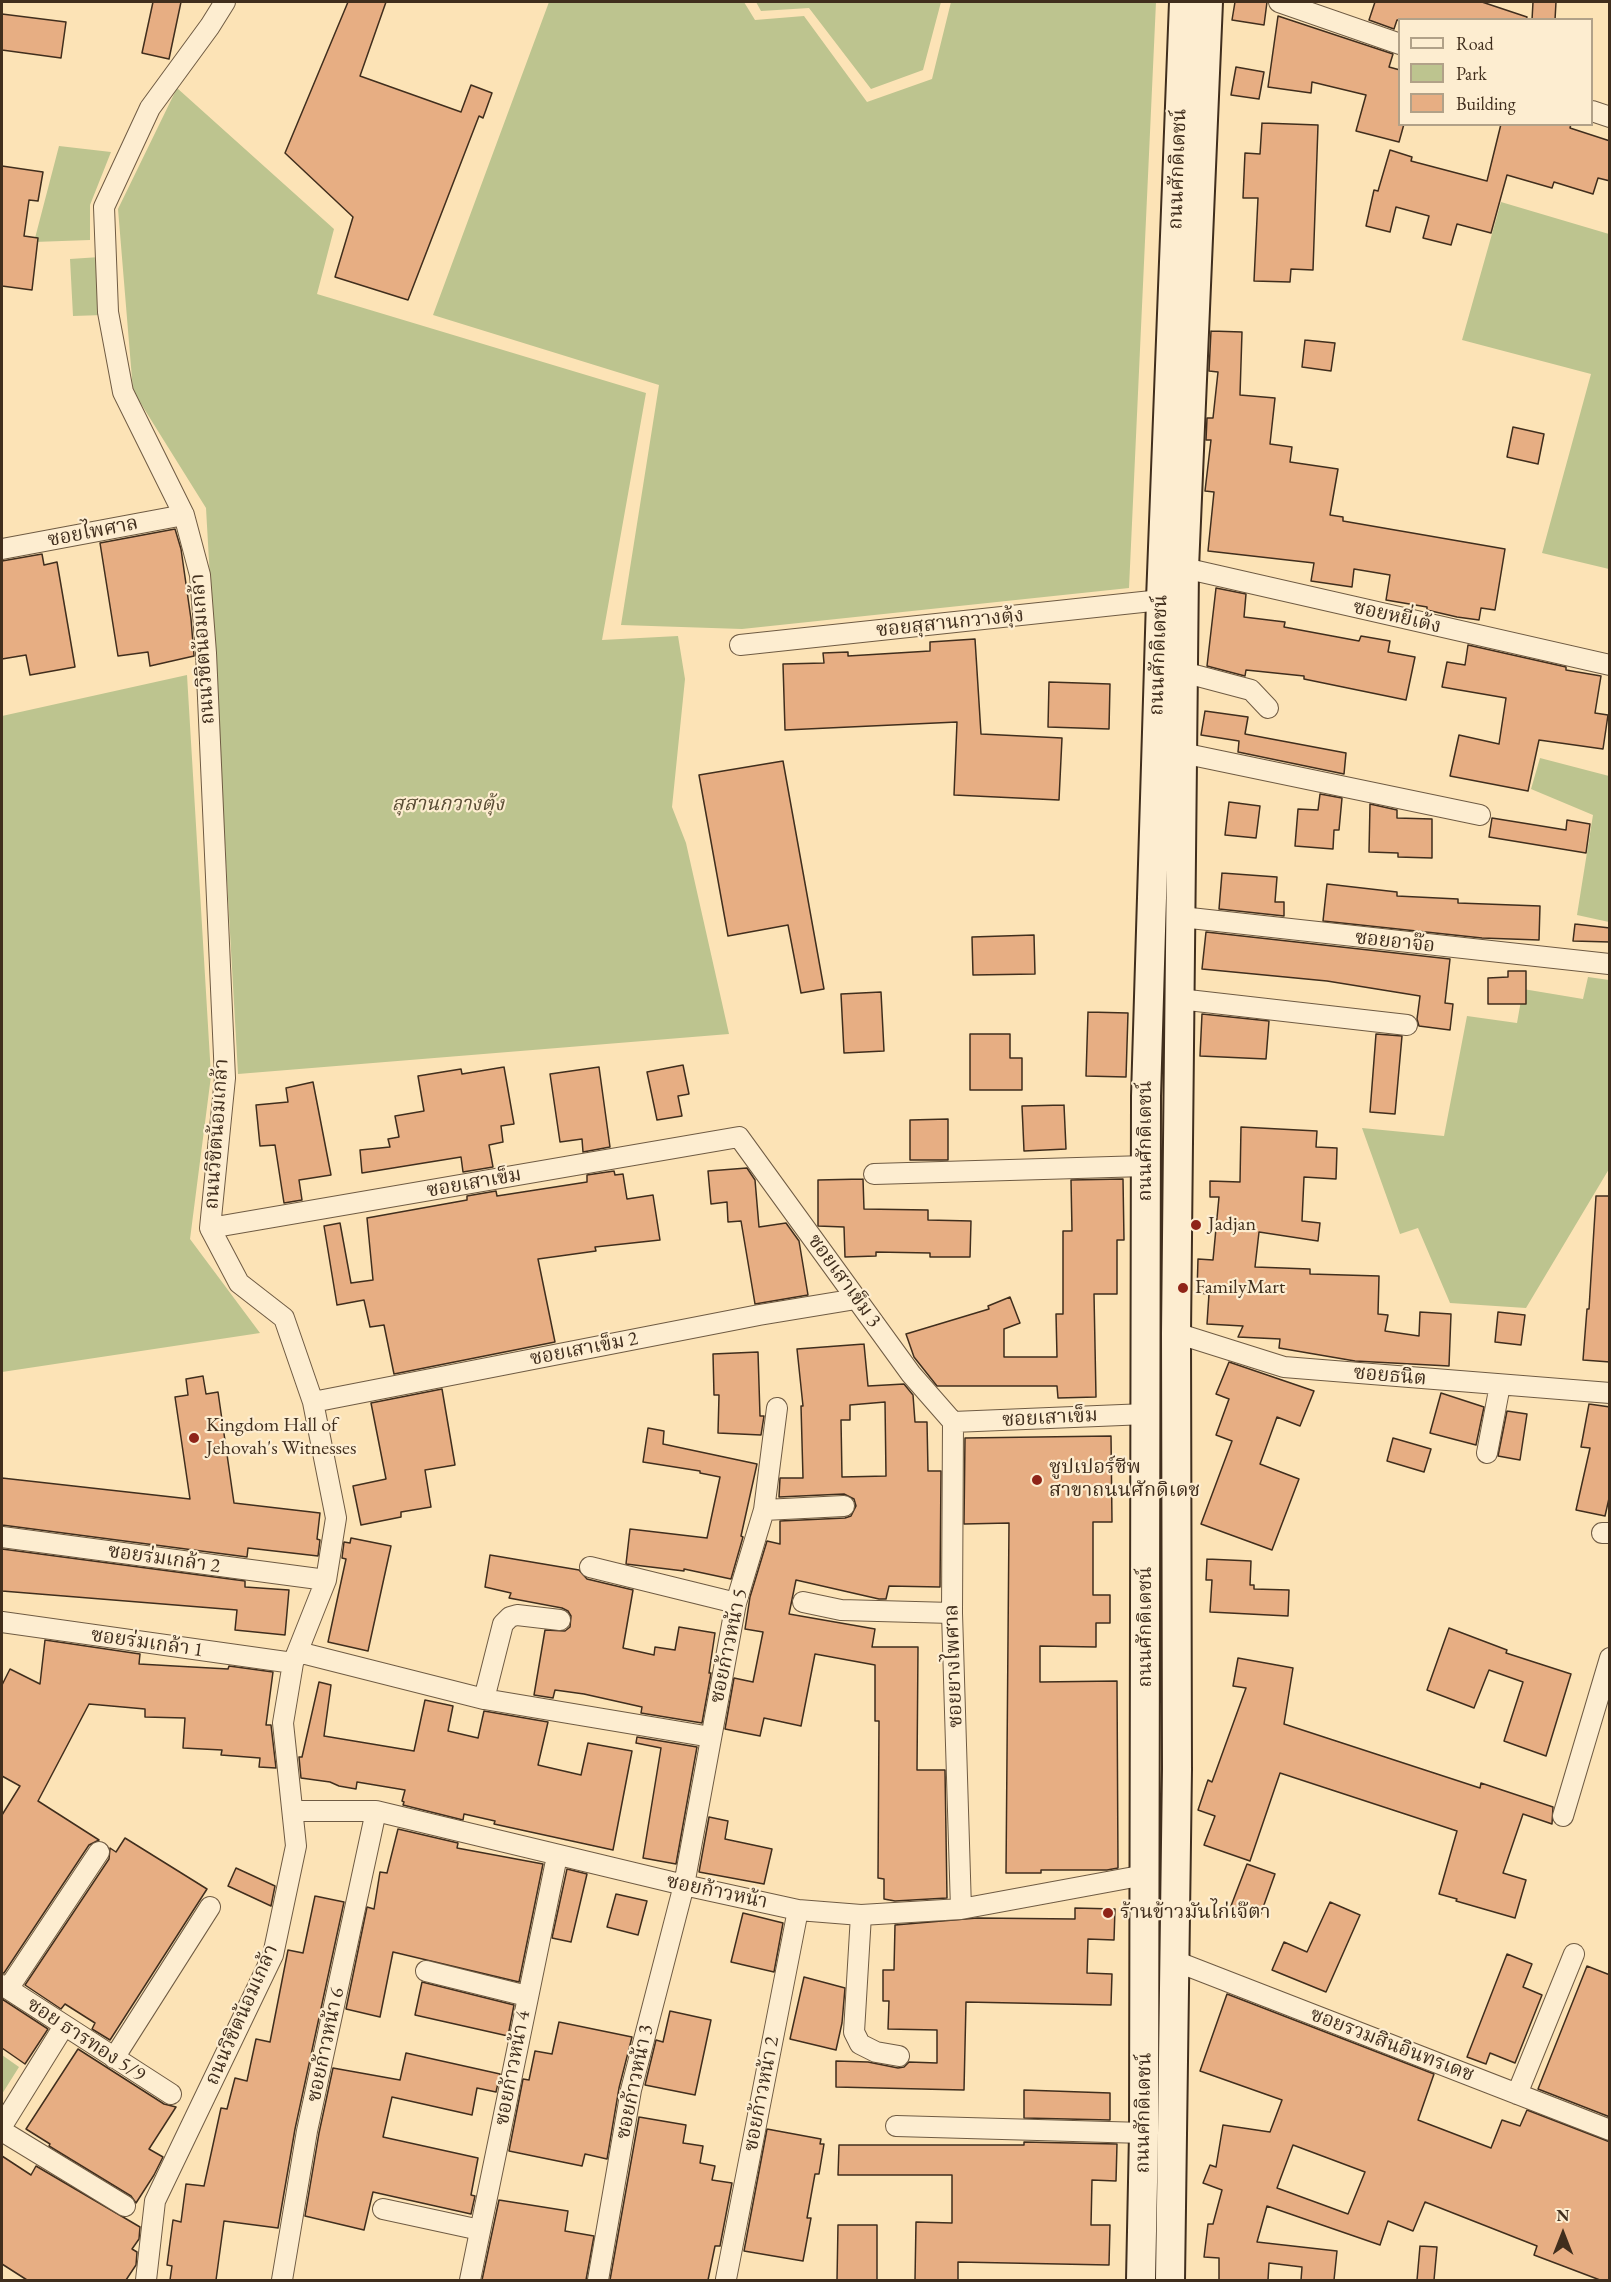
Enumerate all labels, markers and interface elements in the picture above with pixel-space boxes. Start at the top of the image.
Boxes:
legend [1398,18,1593,126]
text: Road [1456,32,1494,55]
text: Park [1456,62,1487,85]
text: Building [1456,92,1516,115]
street label: ถนนศักดิเดชน์ [1164,108,1192,230]
street label: ซอยไพศาล [46,511,140,553]
street label: ถนนวิชิตน้อมเกล้า [186,573,220,725]
street label: ถนนศักดิเดชน์ [1145,594,1173,716]
street label: ซอยหยี่เต้ง [1351,595,1443,639]
street label: ซอยสุสานกวางตุ้ง [875,603,1025,643]
park label: สุสานกวางตุ้ง [392,793,504,817]
street label: ซอยอาจ๊อ [1354,926,1436,958]
street label: ถนนวิชิตน้อมเกล้า [200,1058,234,1210]
street label: ถนนศักดิเดชน์ [1134,1080,1158,1202]
street label: ซอยเสาเข็ม [425,1163,523,1203]
place label: Jadjan [1208,1213,1256,1237]
marker: Jadjan [1189,1218,1203,1232]
street label: ซอยเสาเข็ม 3 [802,1230,886,1332]
place label: FamilyMart [1195,1276,1285,1300]
marker: FamilyMart [1176,1281,1190,1295]
street label: ซอยเสาเข็ม 2 [528,1327,640,1371]
street label: ซอยธนิต [1353,1361,1427,1391]
street label: ซอยเสาเข็ม [1002,1404,1098,1432]
place label: Kingdom Hall of Jehovah's Witnesses [206,1414,356,1461]
marker: Kingdom Hall of Jehovah's Witnesses [187,1431,201,1445]
place label: ซูปเปอร์ชีพ สาขาถนนศักดิเดช [1049,1456,1200,1503]
marker: ซูปเปอร์ชีพ สาขาถนนศักดิเดช [1030,1473,1044,1487]
street label: ซอยร่มเกล้า 2 [106,1539,222,1579]
street label: ถนนศักดิเดชน์ [1134,1566,1158,1688]
street label: ซอยก้าวหน้า 5 [705,1587,753,1705]
street label: ซอยยางไพศาล [940,1604,968,1728]
street label: ซอยร่มเกล้า 1 [89,1623,205,1663]
street label: ซอยก้าวหน้า [664,1870,770,1914]
place label: ร้านข้าวมันไก่เจ๊ตา [1120,1901,1271,1925]
marker: ร้านข้าวมันไก่เจ๊ตา [1101,1906,1115,1920]
street label: ถนนวิชิตน้อมเกล้า [200,1941,284,2089]
street label: ซอยก้าวหน้า 6 [302,1986,350,2104]
street label: ซอย ธารทอง 5/9 [22,1993,150,2087]
street label: ซอยรวมสินอินทรเดช [1307,2003,1477,2087]
street label: ซอยก้าวหน้า 4 [490,2009,536,2127]
street label: ซอยก้าวหน้า 3 [611,2023,659,2141]
street label: ซอยก้าวหน้า 2 [739,2035,785,2153]
street label: ถนนศักดิเดชน์ [1131,2052,1157,2174]
north arrow [1533,2204,1593,2264]
text: N [1557,2205,1569,2226]

